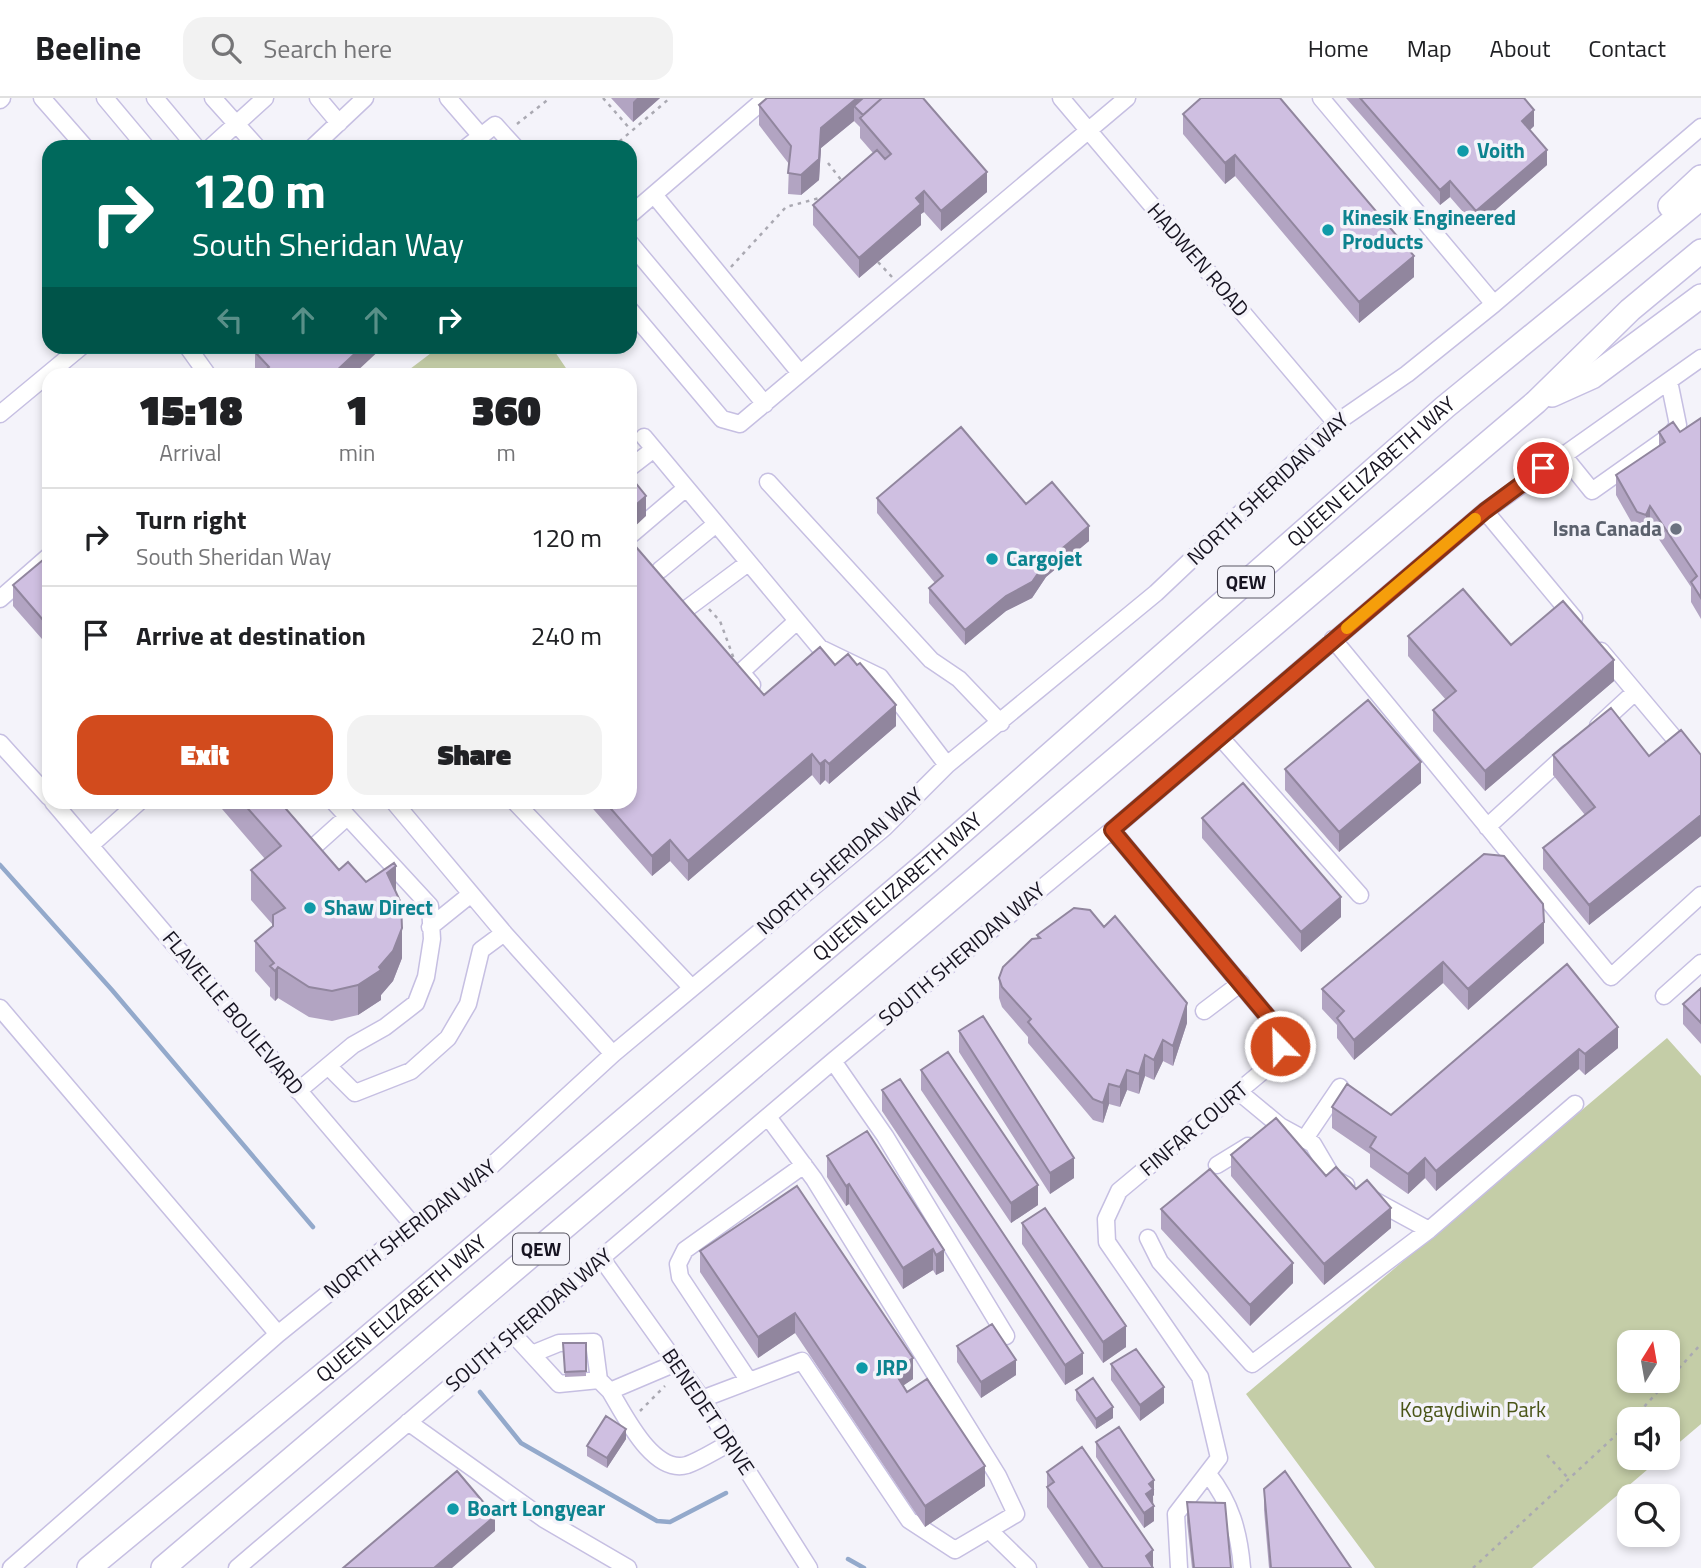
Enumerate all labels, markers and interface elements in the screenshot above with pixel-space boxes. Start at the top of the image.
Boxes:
search box [183,17,673,80]
text: Beeline [35,23,141,73]
icon: search [207,29,245,67]
text: Search here [263,29,392,68]
text: Home [1308,30,1369,66]
text: Map [1407,30,1452,66]
text: About [1490,30,1550,66]
text: Contact [1588,30,1666,66]
place label: Voith [1477,134,1525,166]
marker: Voith [1455,143,1471,159]
text: 120 m [192,152,326,227]
icon: right [77,168,168,259]
street label: HADWEN ROAD [1140,195,1257,323]
place label: Kinesik Engineered Products [1342,201,1516,257]
text: South Sheridan Way [192,220,464,268]
marker: Kinesik Engineered Products [1320,222,1336,238]
icon: left [211,301,249,339]
icon: ahead [284,301,322,339]
icon: ahead [357,301,395,339]
icon: right [430,301,468,339]
text: 15:18 [138,377,243,441]
text: 1 [346,377,369,441]
text: 360 [472,377,541,441]
street label: QUEEN ELIZABETH WAY [1279,387,1462,554]
street label: NORTH SHERIDAN WAY [1179,404,1356,572]
text: Arrival [159,435,222,470]
text: min [339,435,375,470]
text: m [497,435,516,470]
pin [1513,438,1573,498]
icon: arrive [1524,449,1562,487]
text: Turn right [136,500,247,539]
place label: Isna Canada [1552,512,1662,544]
icon: right [77,518,115,556]
text: 120 m [531,518,602,557]
marker: Isna Canada [1668,521,1684,537]
text: South Sheridan Way [136,539,331,574]
place label: Cargojet [1006,542,1082,574]
marker: Cargojet [984,551,1000,567]
road number: QEW [1218,566,1274,597]
icon: arrive [77,616,115,654]
text: Arrive at destination [136,616,366,655]
text: 240 m [531,616,602,655]
button: Exit [77,715,333,795]
button: Share [347,715,602,795]
street label: NORTH SHERIDAN WAY [749,778,930,942]
street label: QUEEN ELIZABETH WAY [805,804,990,969]
street label: SOUTH SHERIDAN WAY [871,873,1052,1033]
place label: Shaw Direct [324,891,433,923]
marker: Shaw Direct [302,900,318,916]
street label: FLAVELLE BOULEVARD [155,923,312,1101]
position arrow [1243,1009,1317,1083]
street label: FINFAR COURT [1132,1073,1255,1183]
street label: NORTH SHERIDAN WAY [316,1150,503,1306]
street label: QUEEN ELIZABETH WAY [308,1226,494,1390]
road number: QEW [513,1233,569,1264]
street label: SOUTH SHERIDAN WAY [438,1239,619,1399]
north arrow [1617,1330,1680,1393]
map controls [1617,1330,1680,1547]
street label: BENEDET DRIVE [655,1342,763,1481]
place label: JRP [876,1351,908,1383]
marker: JRP [854,1360,870,1376]
park label: Kogaydiwin Park [1400,1393,1546,1425]
button: sound [1617,1407,1680,1470]
button: search [1617,1484,1680,1547]
place label: Boart Longyear [467,1492,605,1524]
marker: Boart Longyear [445,1501,461,1517]

